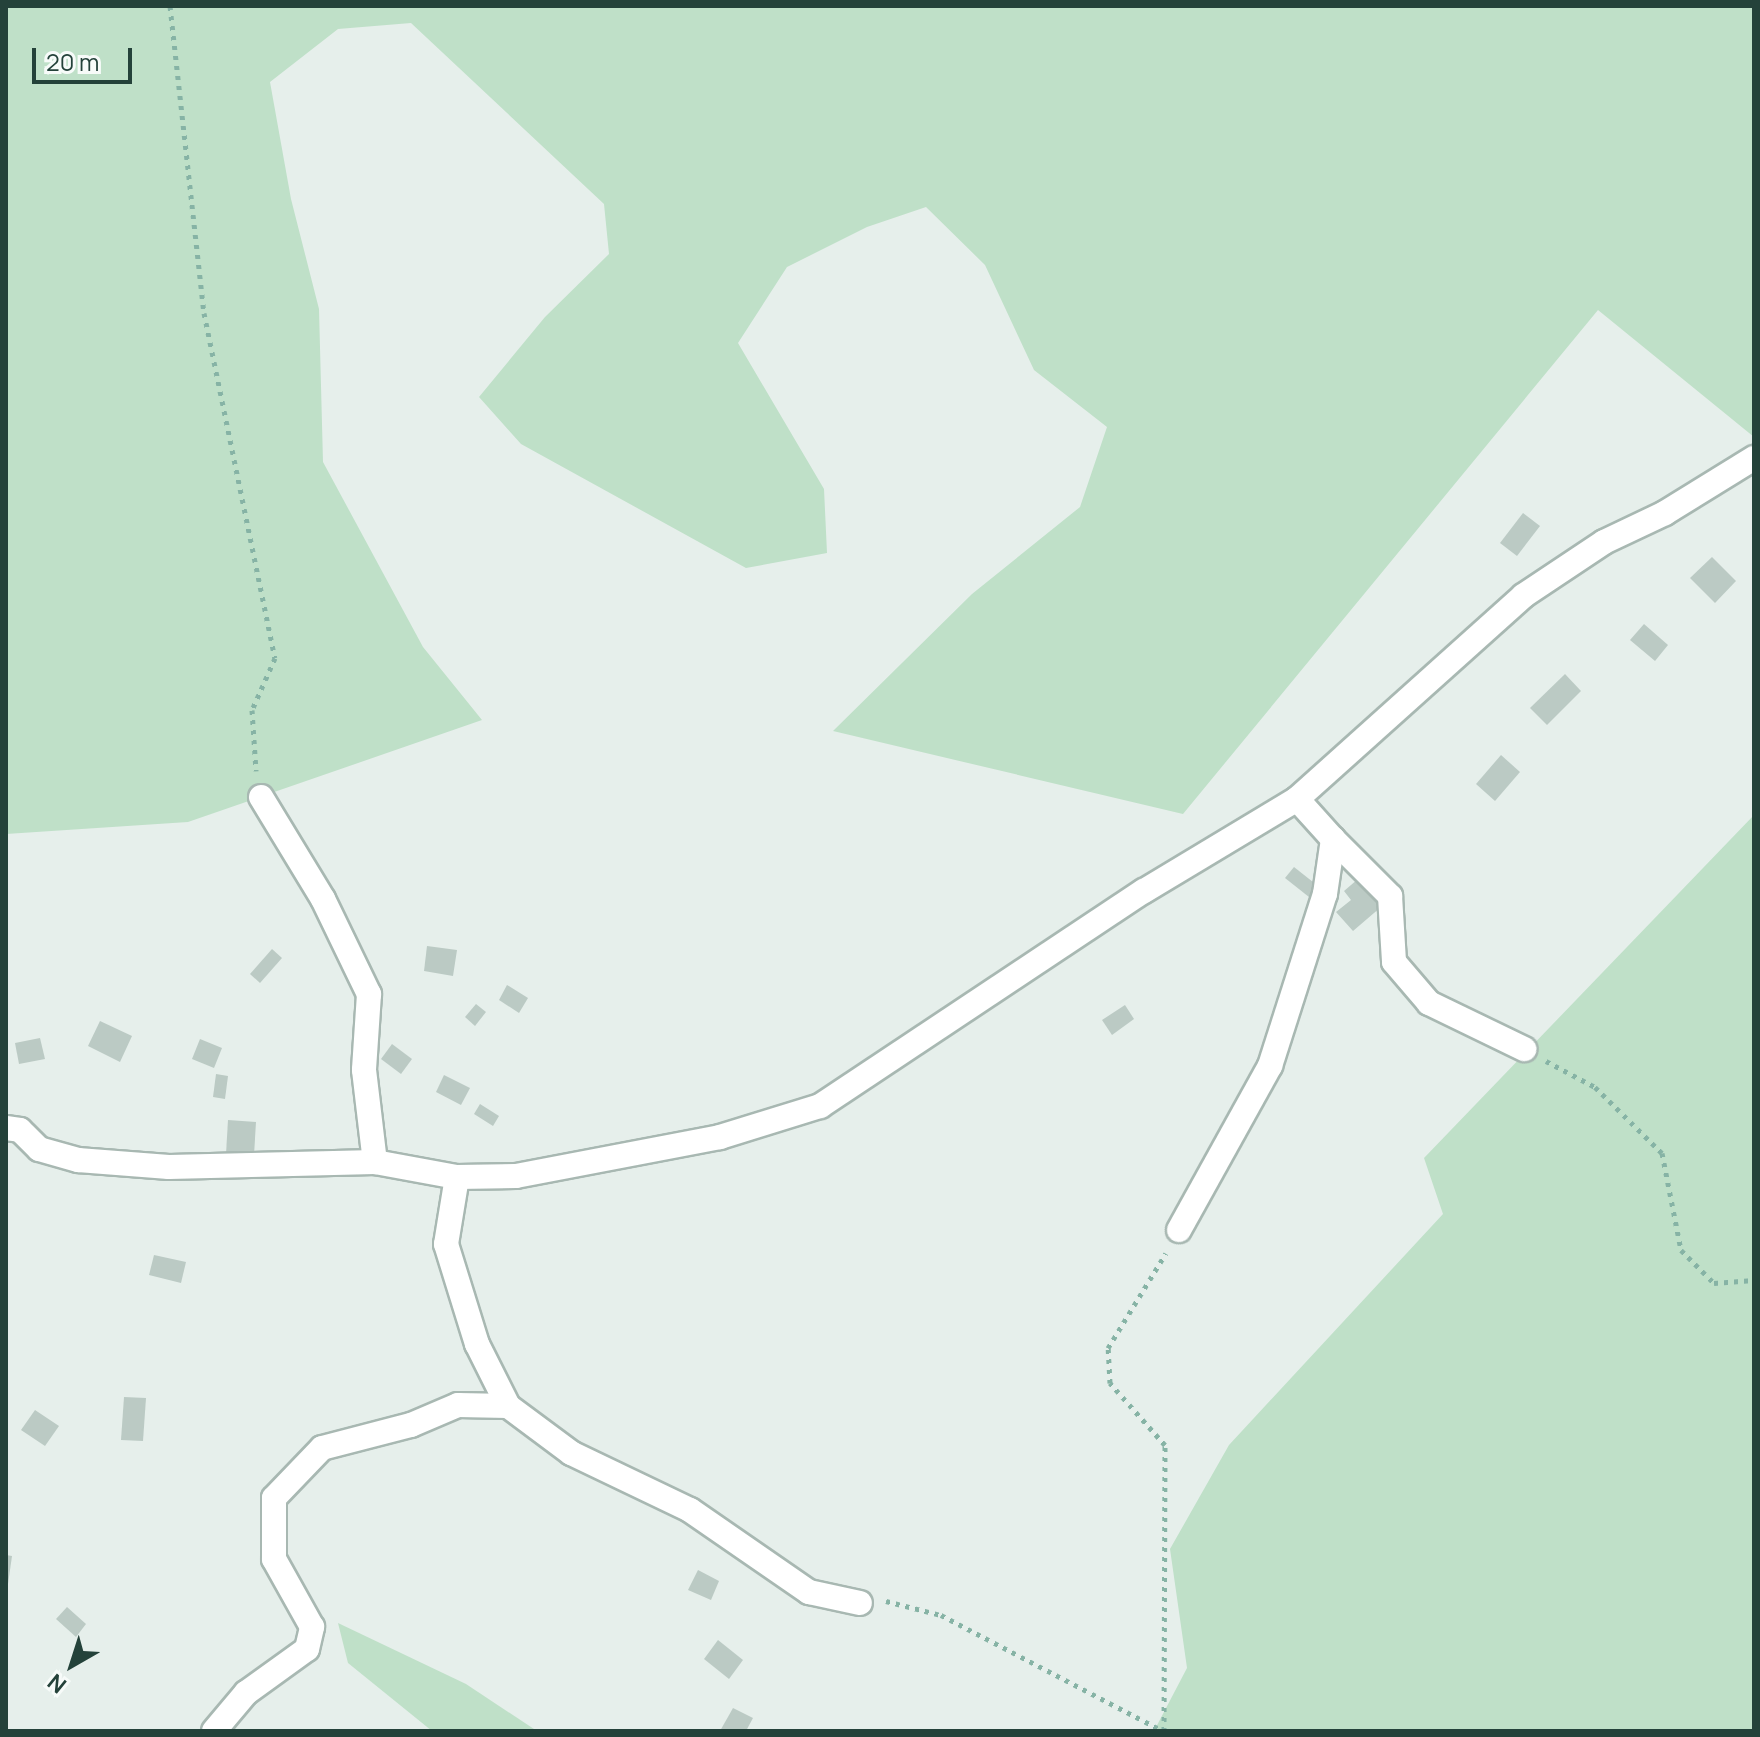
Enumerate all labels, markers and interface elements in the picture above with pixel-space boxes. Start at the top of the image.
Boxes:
scale bar [36,32,136,82]
text: 20 m [46,45,99,78]
north arrow [32,1625,112,1705]
text: N [41,1667,72,1700]

